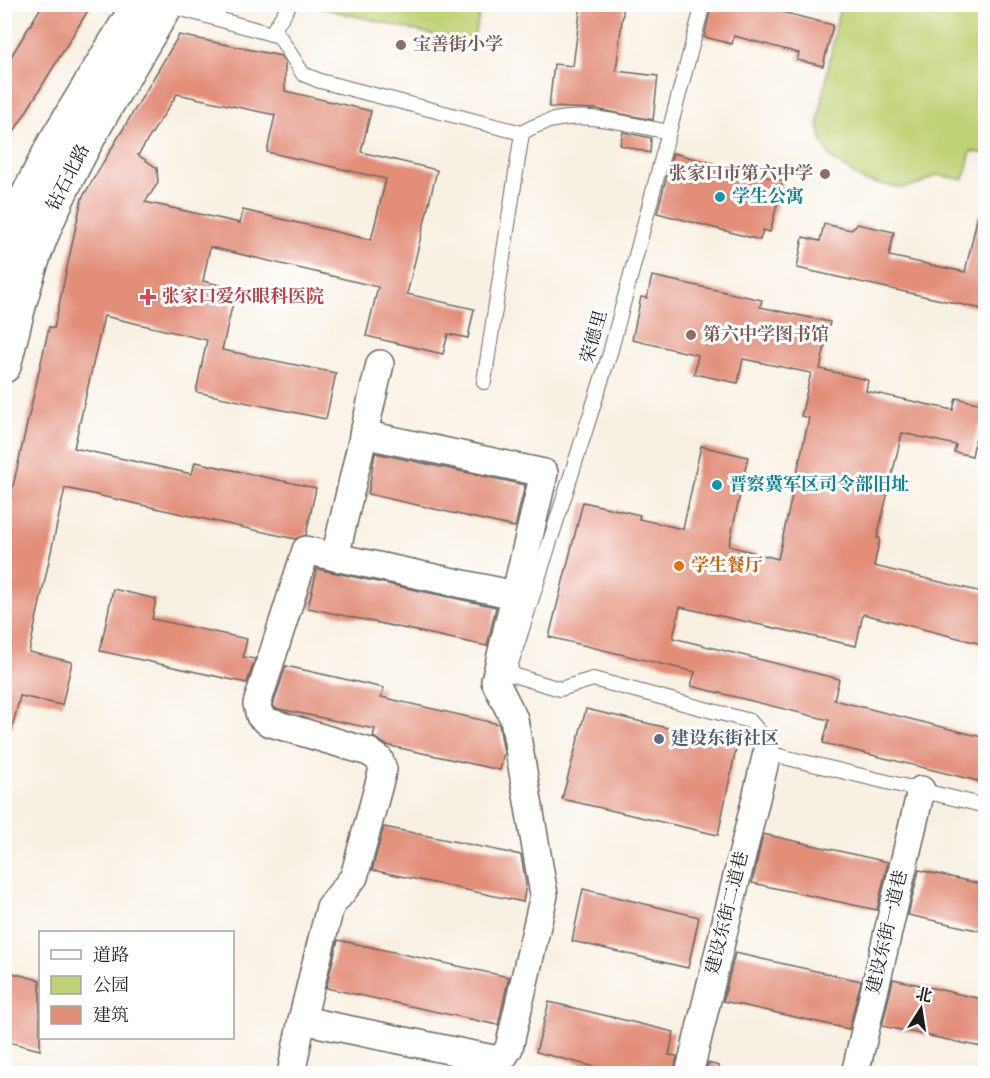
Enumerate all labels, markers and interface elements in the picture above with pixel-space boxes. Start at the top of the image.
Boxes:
place label: 宝善街小学 [413,34,503,57]
marker: 宝善街小学 [394,38,408,52]
street label: 钻石北路 [42,141,96,215]
place label: 张家口市第六中学 [669,163,813,186]
marker: 张家口市第六中学 [818,167,832,181]
place label: 学生公寓 [732,186,804,209]
marker: 学生公寓 [713,190,727,204]
place label: 张家口爱尔眼科医院 [162,286,324,309]
marker: 张家口爱尔眼科医院 [139,288,157,306]
street label: 荣德里 [577,308,613,366]
place label: 第六中学图书馆 [703,324,829,347]
marker: 第六中学图书馆 [684,328,698,342]
place label: 晋察冀军区司令部旧址 [729,474,909,497]
marker: 晋察冀军区司令部旧址 [710,478,724,492]
place label: 学生餐厅 [691,555,763,578]
marker: 学生餐厅 [672,559,686,573]
place label: 建设东街社区 [671,728,779,751]
marker: 建设东街社区 [652,732,666,746]
street label: 建设东街二道巷 [702,849,754,977]
street label: 建设东街一道巷 [863,868,913,996]
legend [39,931,234,1039]
text: 道路 [93,945,129,968]
text: 公园 [93,975,129,998]
north arrow [891,979,951,1039]
text: 北 [914,985,934,1008]
text: 建筑 [93,1005,129,1028]

